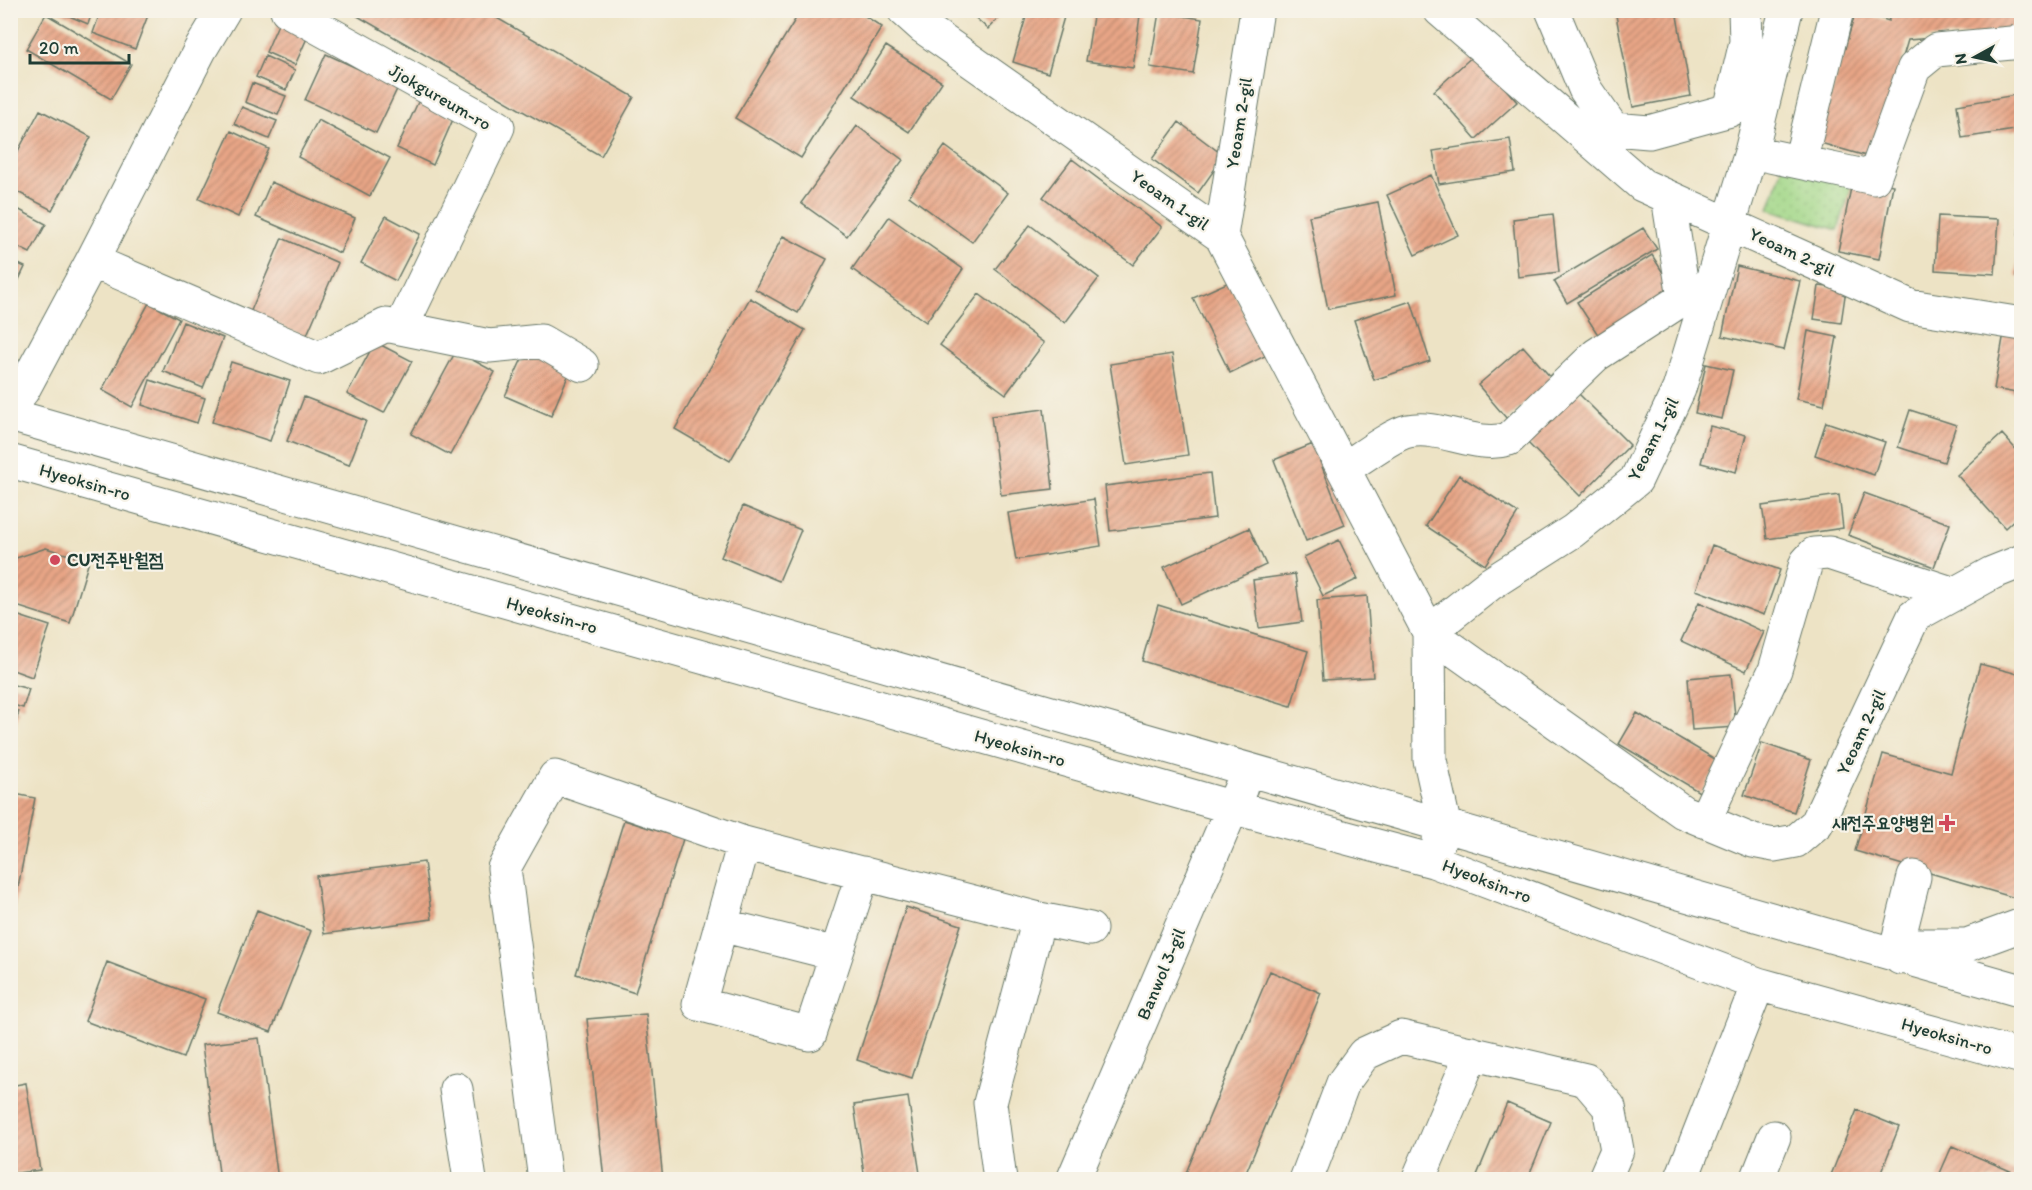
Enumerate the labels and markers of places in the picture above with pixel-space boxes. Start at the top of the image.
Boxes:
place label: CU전주반월점 [67,549,163,571]
marker: CU전주반월점 [48,553,62,567]
place label: 새전주요양병원 [1832,812,1934,834]
marker: 새전주요양병원 [1938,814,1956,832]

